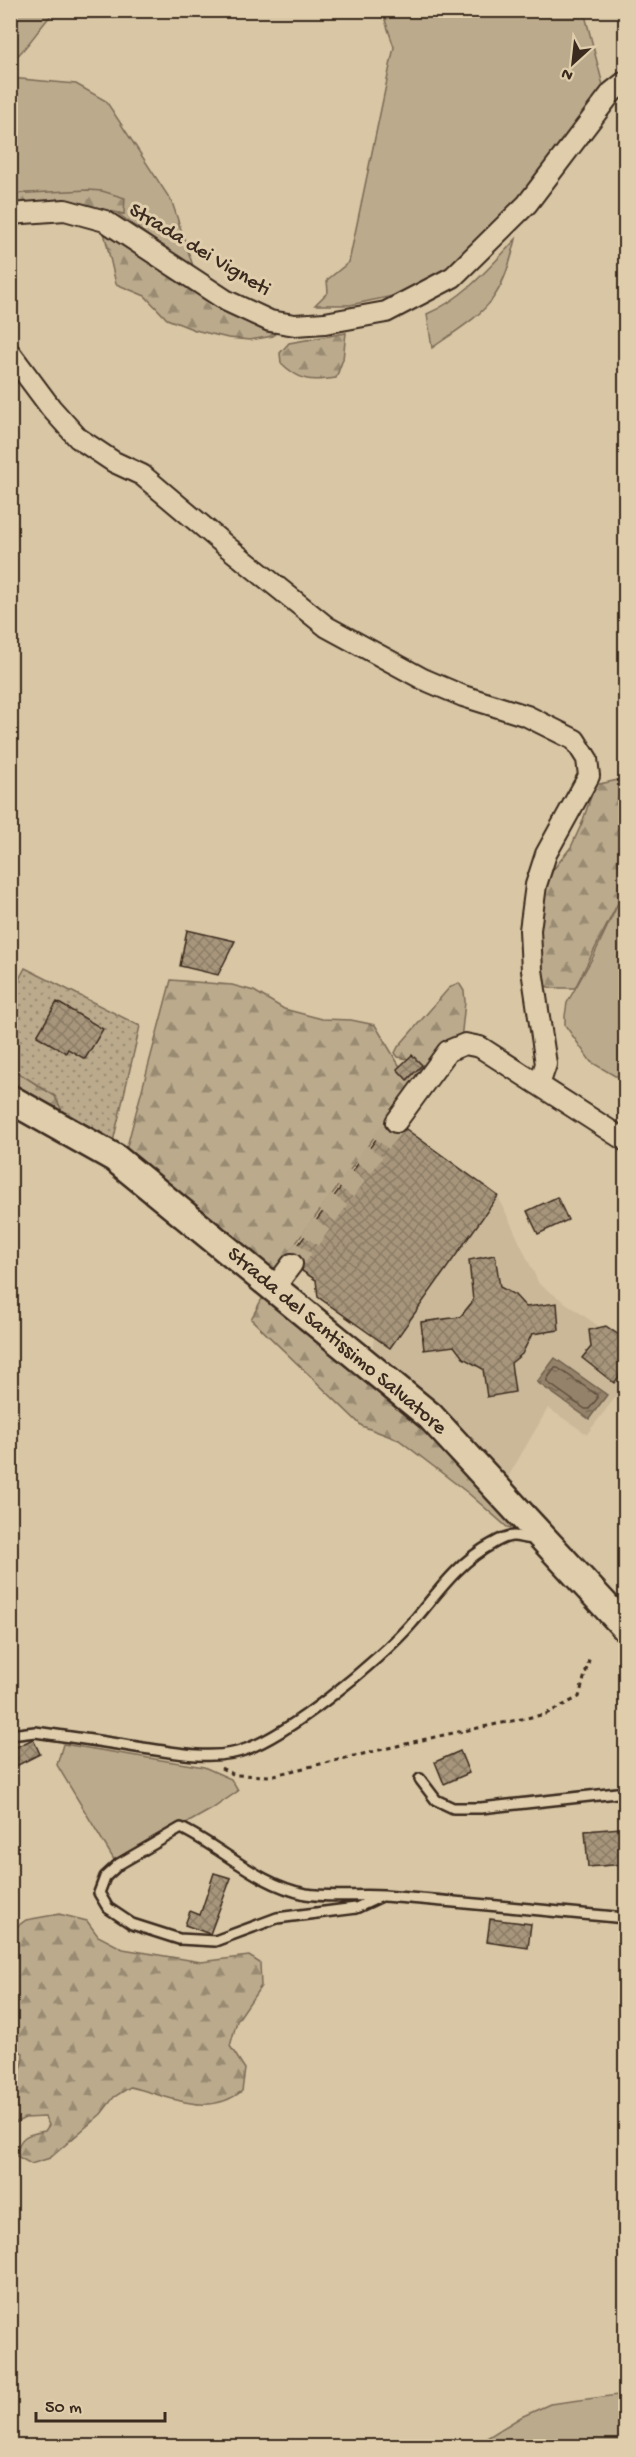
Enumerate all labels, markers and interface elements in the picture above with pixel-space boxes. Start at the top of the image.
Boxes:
north arrow [543,33,603,93]
text: N [558,62,577,84]
street label: Strada dei Vigneti [123,199,275,303]
street label: Strada del Santissimo Salvatore [221,1243,452,1442]
scale bar [36,2385,165,2423]
text: 50 m [45,2398,82,2419]

